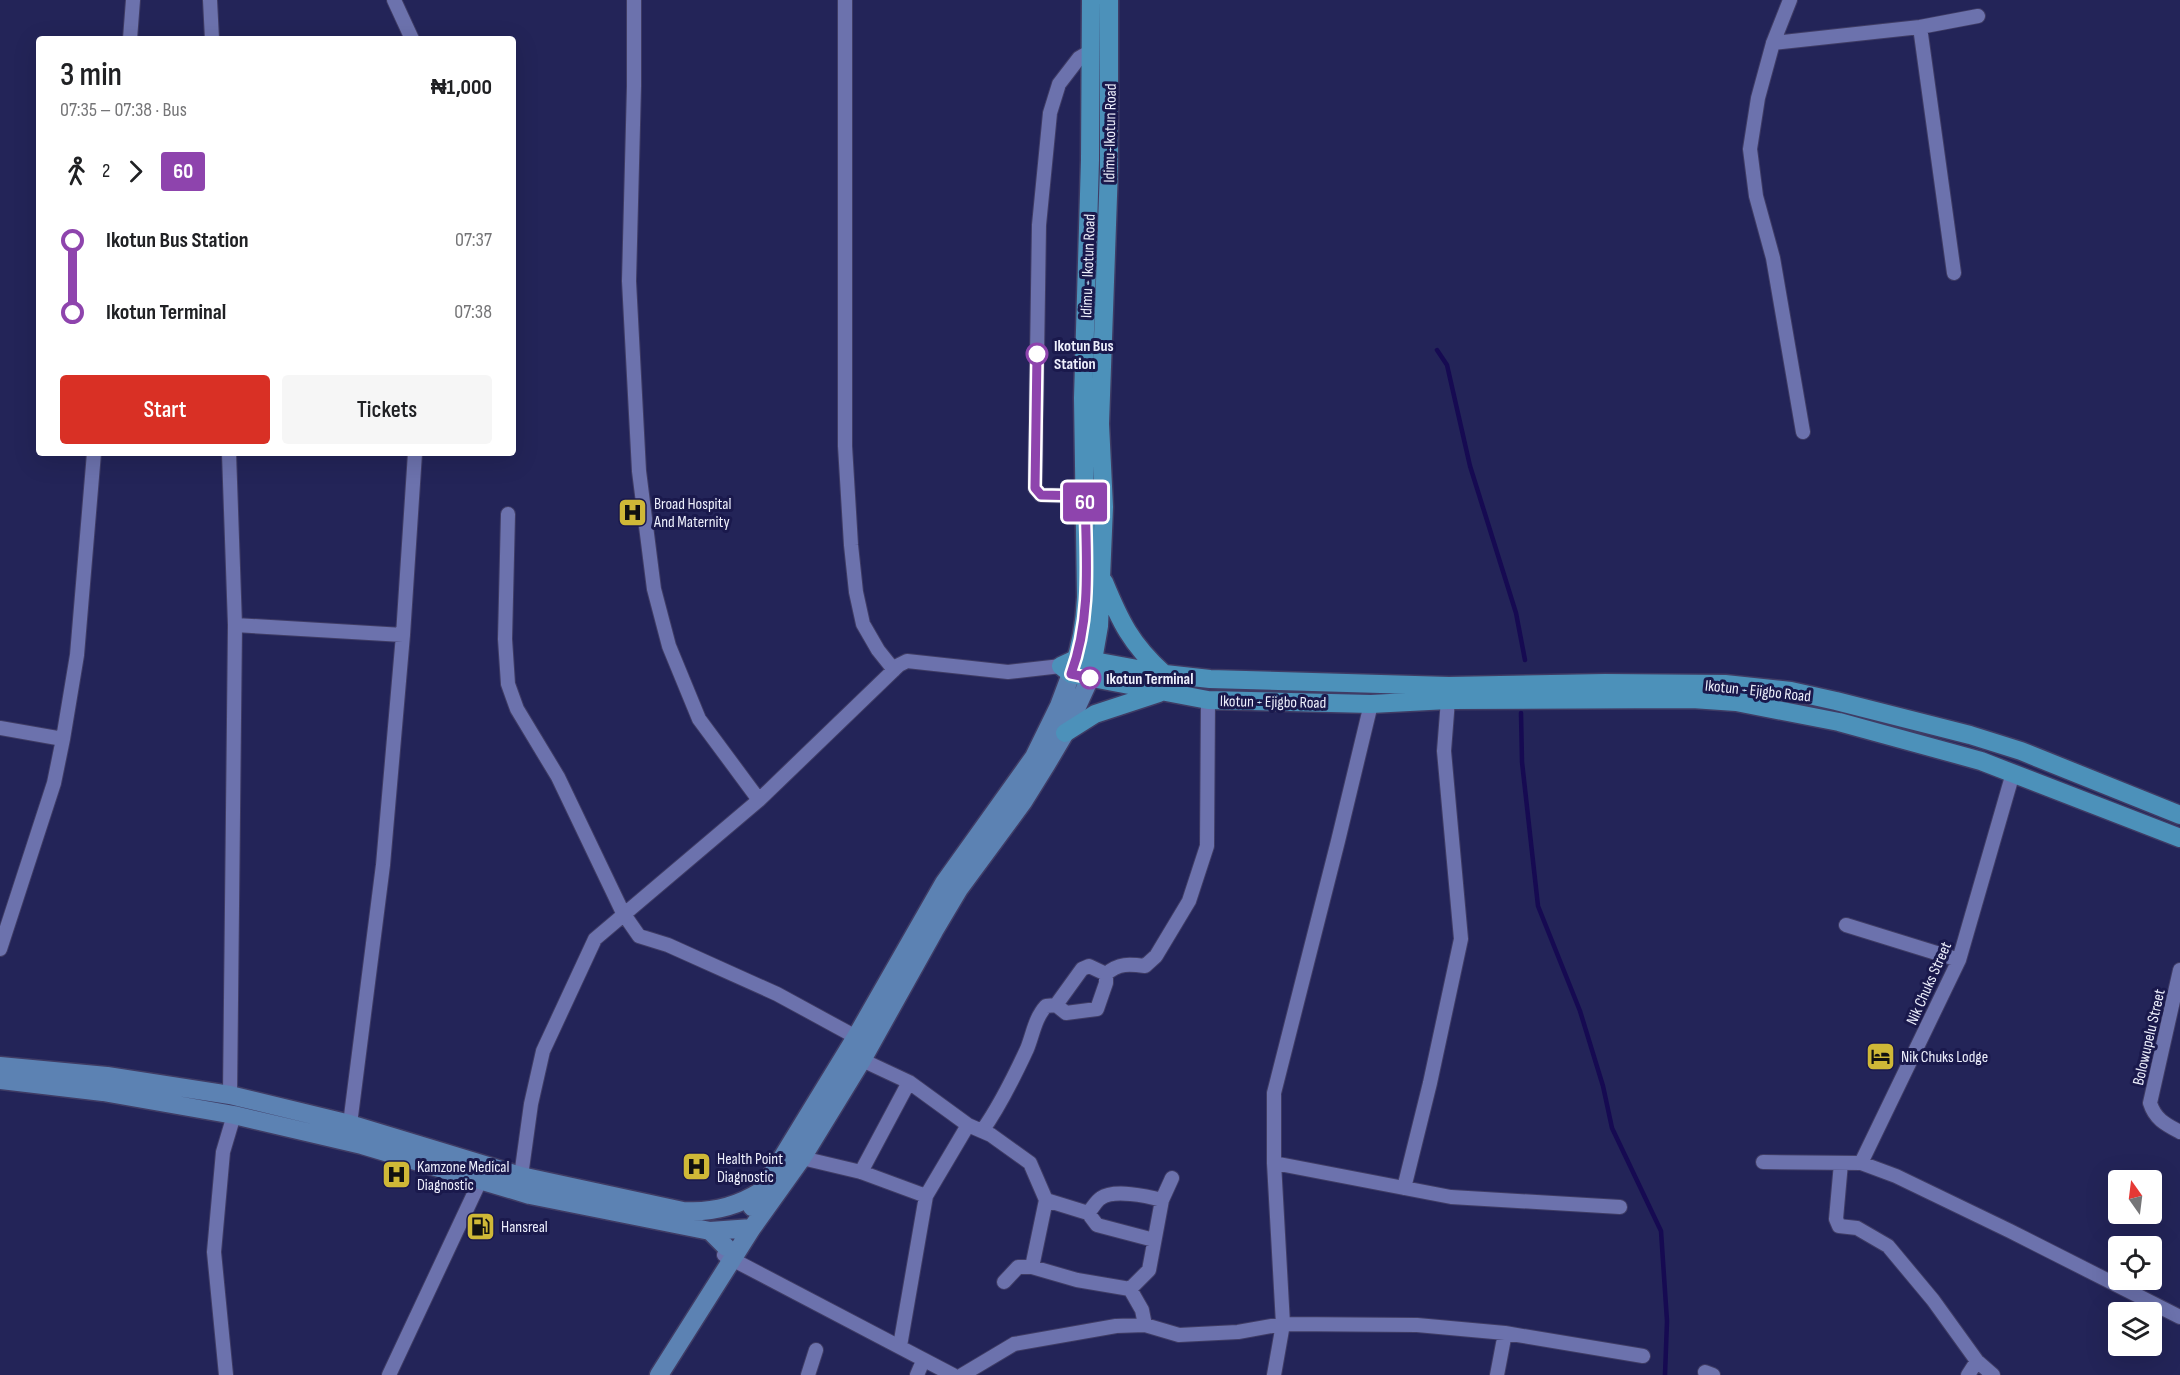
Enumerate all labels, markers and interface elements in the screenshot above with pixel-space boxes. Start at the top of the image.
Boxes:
text: 3 min [60,55,122,95]
text: ₦1,000 [431,74,492,101]
street label: Idimu-Ikotun Road [1100,83,1121,183]
text: 07:35 – 07:38 · Bus [60,98,187,122]
icon: walk [60,155,93,188]
icon: forward [119,155,152,188]
text: 2 [102,159,110,183]
text: 60 [173,159,193,184]
street label: Idimu - Ikotun Road [1077,214,1100,318]
text: Ikotun Bus Station [106,227,249,254]
text: 07:37 [455,228,492,252]
text: Ikotun Terminal [106,299,226,326]
text: 07:38 [454,300,492,324]
place label: Ikotun Bus Station [1054,337,1114,374]
marker: Ikotun Bus Station [1026,343,1048,365]
button: Start [60,375,270,444]
button: Tickets [282,375,492,444]
line badge: 60 [1058,482,1112,522]
text: 60 [1075,490,1095,515]
place label: Broad Hospital And Maternity [653,495,732,532]
hospital icon: Broad Hospital And Maternity [617,496,649,528]
marker: Ikotun Terminal [1079,667,1101,689]
place label: Ikotun Terminal [1106,670,1193,689]
street label: Ikotun - Ejigbo Road [1704,676,1812,707]
street label: Ikotun - Ejigbo Road [1220,692,1326,713]
street label: Nik Chuks Street [1903,939,1956,1028]
street label: Bolowupelu Street [2129,987,2170,1087]
hotel icon: Nik Chuks Lodge [1864,1040,1896,1072]
place label: Nik Chuks Lodge [1901,1048,1988,1067]
place label: Health Point Diagnostic [717,1150,783,1187]
hospital icon: Health Point Diagnostic [680,1151,712,1183]
place label: Kamzone Medical Diagnostic [417,1158,510,1195]
hospital icon: Kamzone Medical Diagnostic [380,1159,412,1191]
north arrow [2108,1170,2162,1224]
map controls [2108,1170,2162,1356]
fuel station icon: Hansreal [464,1210,496,1242]
place label: Hansreal [501,1218,548,1237]
button: locate [2108,1236,2162,1290]
button: layers [2108,1302,2162,1356]

